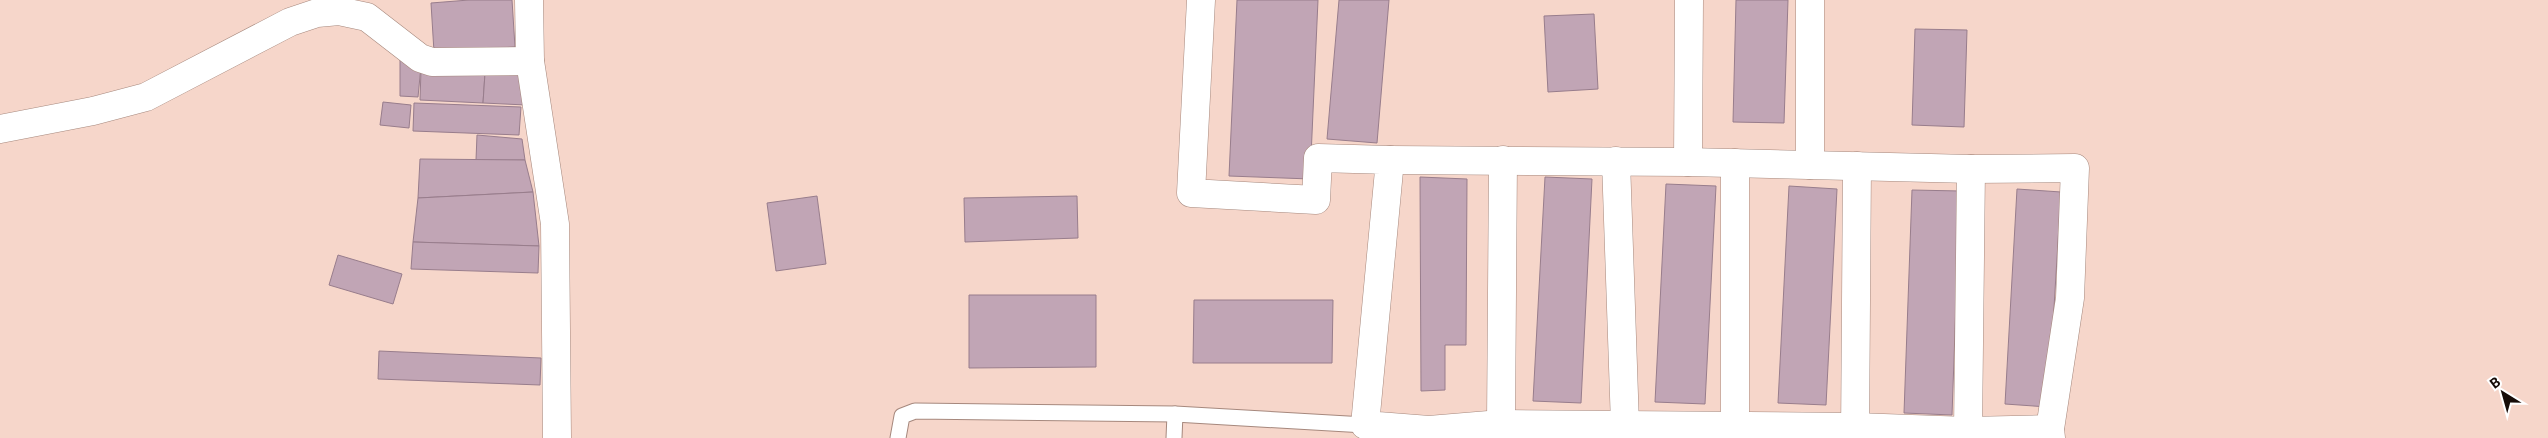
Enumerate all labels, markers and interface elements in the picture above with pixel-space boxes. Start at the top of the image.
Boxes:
north arrow [2478,368,2528,418]
text: B [2487,374,2504,392]

